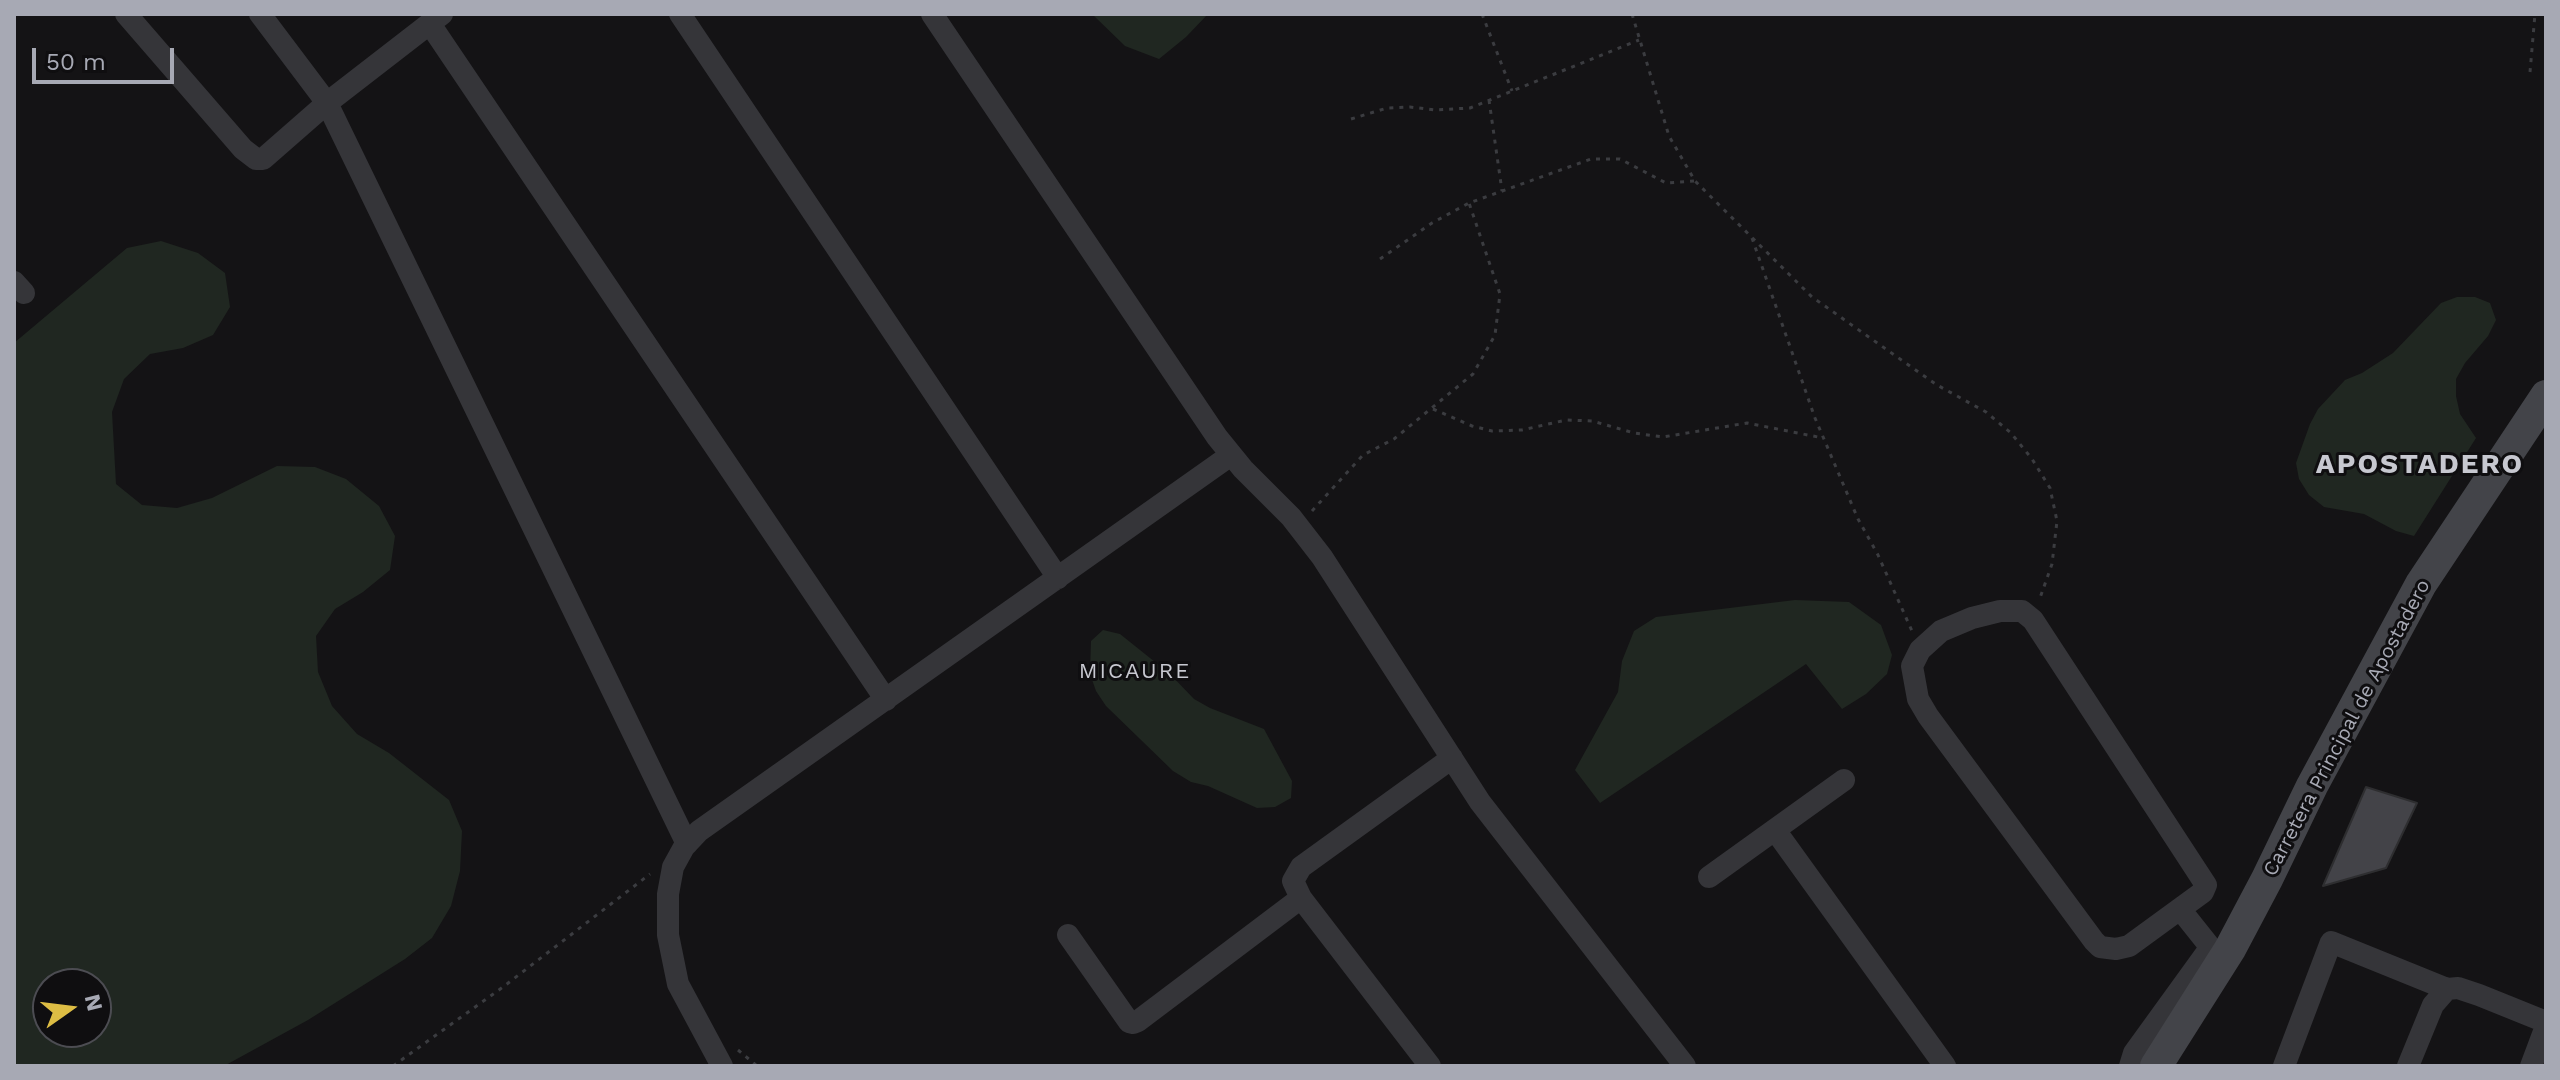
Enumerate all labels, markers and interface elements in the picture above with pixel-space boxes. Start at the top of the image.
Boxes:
scale bar [36,32,178,82]
text: 50 m [46,48,106,76]
district label: APOSTADERO [2316,448,2524,482]
street label: Carretera Principal de Apostadero [2258,576,2436,880]
district label: MICAURE [1079,659,1191,685]
north arrow [32,968,112,1048]
text: N [80,992,108,1013]

